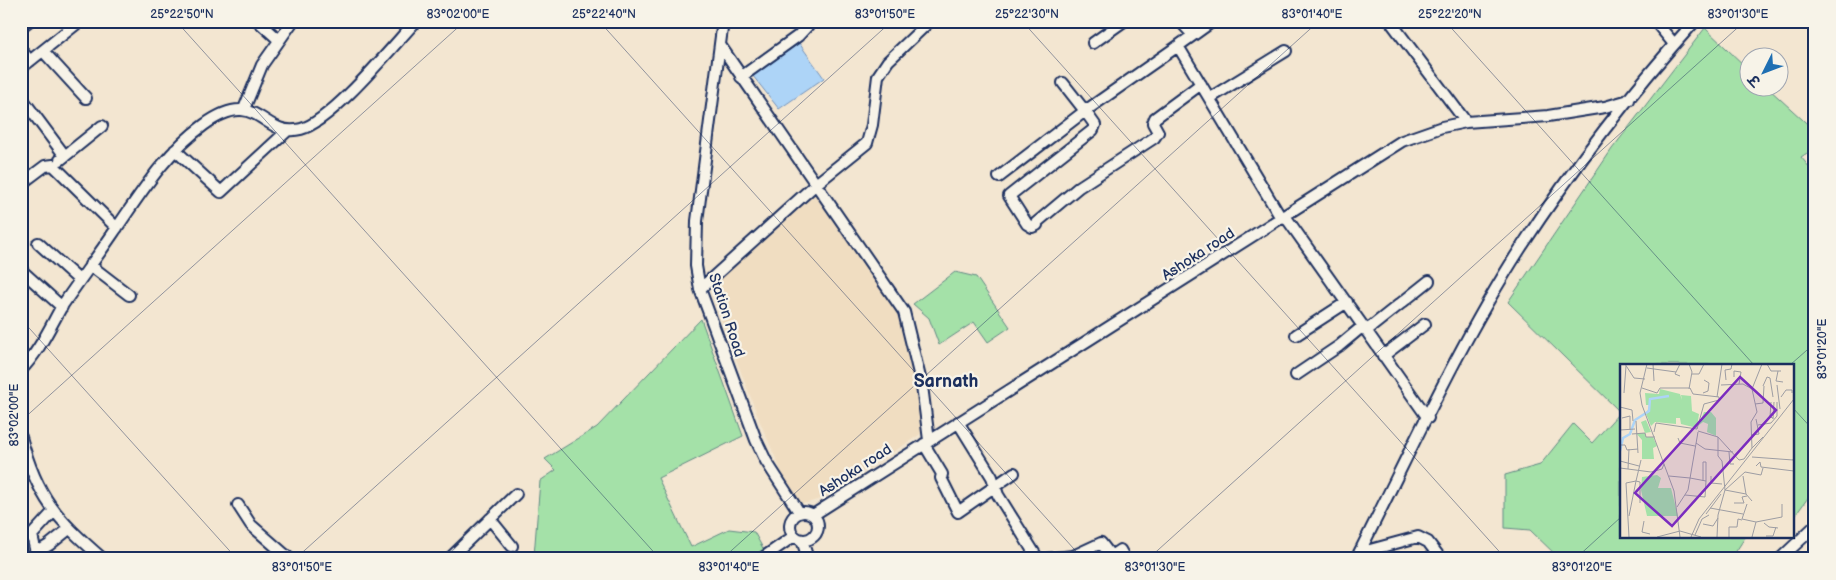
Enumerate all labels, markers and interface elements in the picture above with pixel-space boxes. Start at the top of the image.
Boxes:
text: 25°22'50"N [150,7,214,22]
text: 83°02'00"E [427,7,490,22]
text: 25°22'40"N [572,7,636,22]
text: 83°01'50"E [855,7,915,22]
text: 25°22'30"N [995,7,1059,22]
text: 83°01'40"E [1282,7,1342,22]
text: 25°22'20"N [1418,7,1482,22]
text: 83°01'30"E [1708,7,1769,22]
north arrow [1738,48,1788,98]
text: उ [1744,70,1765,91]
street label: Ashoka road [1158,224,1238,285]
street label: Station Road [704,271,749,360]
text: 83°01'20"E [1815,319,1830,379]
inset map [1620,364,1794,538]
district label: Sarnath [914,371,978,392]
text: 83°02'00"E [7,383,22,447]
street label: Ashoka road [815,440,895,501]
text: 83°01'50"E [272,560,332,575]
text: 83°01'40"E [699,560,759,575]
text: 83°01'30"E [1125,560,1186,575]
text: 83°01'20"E [1552,560,1612,575]

